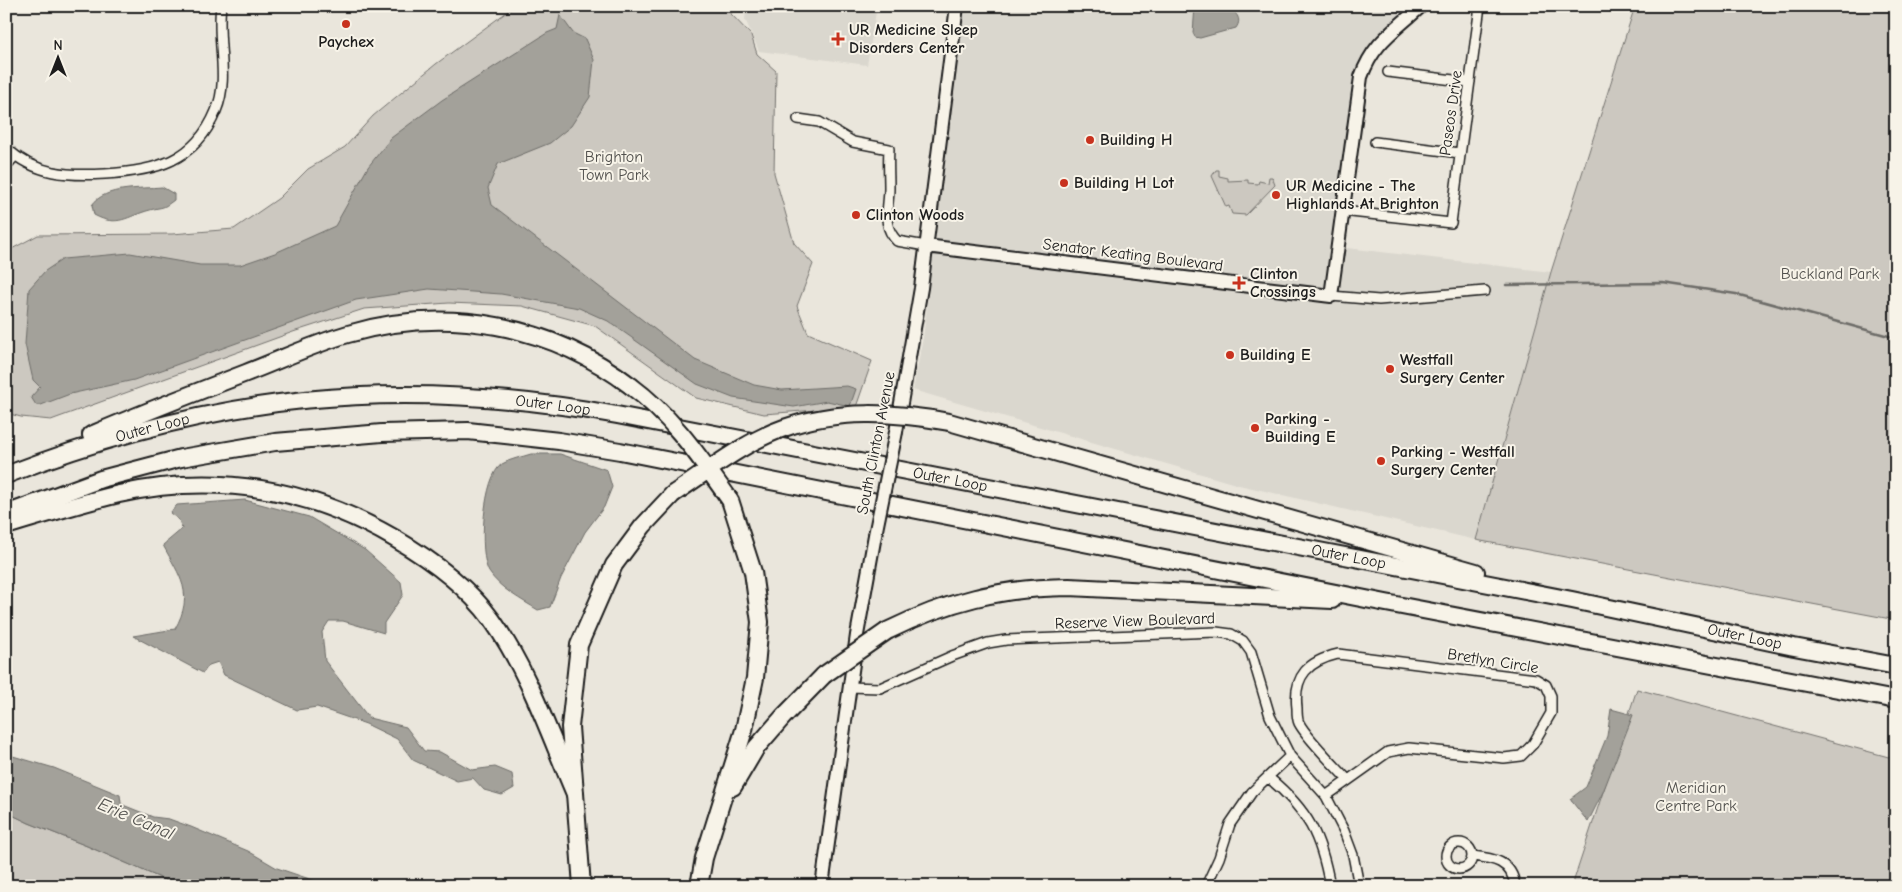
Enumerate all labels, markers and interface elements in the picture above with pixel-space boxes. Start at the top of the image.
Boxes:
marker: Paychex [340,18,352,30]
place label: UR Medicine Sleep Disorders Center [849,21,978,57]
north arrow [32,32,82,82]
marker: UR Medicine Sleep Disorders Center [831,32,845,46]
place label: Paychex [318,33,374,51]
text: N [53,37,63,54]
street label: Paseos Drive [1436,69,1466,157]
place label: Building H [1100,131,1173,149]
marker: Building H [1084,134,1096,146]
park label: Brighton Town Park [579,148,649,184]
place label: Building H Lot [1074,174,1175,192]
marker: Building H Lot [1058,177,1070,189]
place label: UR Medicine - The Highlands At Brighton [1286,177,1439,213]
marker: UR Medicine - The Highlands At Brighton [1270,189,1282,201]
place label: Clinton Woods [866,206,964,224]
marker: Clinton Woods [850,209,862,221]
street label: Senator Keating Boulevard [1042,235,1224,275]
place label: Clinton Crossings [1250,265,1316,301]
park label: Buckland Park [1781,265,1880,283]
marker: Clinton Crossings [1232,276,1246,290]
place label: Building E [1240,346,1311,364]
marker: Building E [1224,349,1236,361]
place label: Westfall Surgery Center [1400,351,1505,387]
marker: Westfall Surgery Center [1384,363,1396,375]
street label: South Clinton Avenue [853,370,899,516]
street label: Outer Loop [515,392,592,419]
street label: Outer Loop [113,410,191,446]
place label: Parking - Building E [1265,410,1336,446]
marker: Parking - Building E [1249,422,1261,434]
place label: Parking - Westfall Surgery Center [1391,443,1515,479]
marker: Parking - Westfall Surgery Center [1375,455,1387,467]
street label: Outer Loop [911,464,989,496]
street label: Outer Loop [1310,541,1388,573]
street label: Reserve View Boulevard [1055,609,1215,633]
street label: Outer Loop [1706,620,1784,653]
street label: Bretlyn Circle [1446,645,1540,677]
park label: Meridian Centre Park [1655,779,1737,815]
water label: Erie Canal [95,794,178,845]

